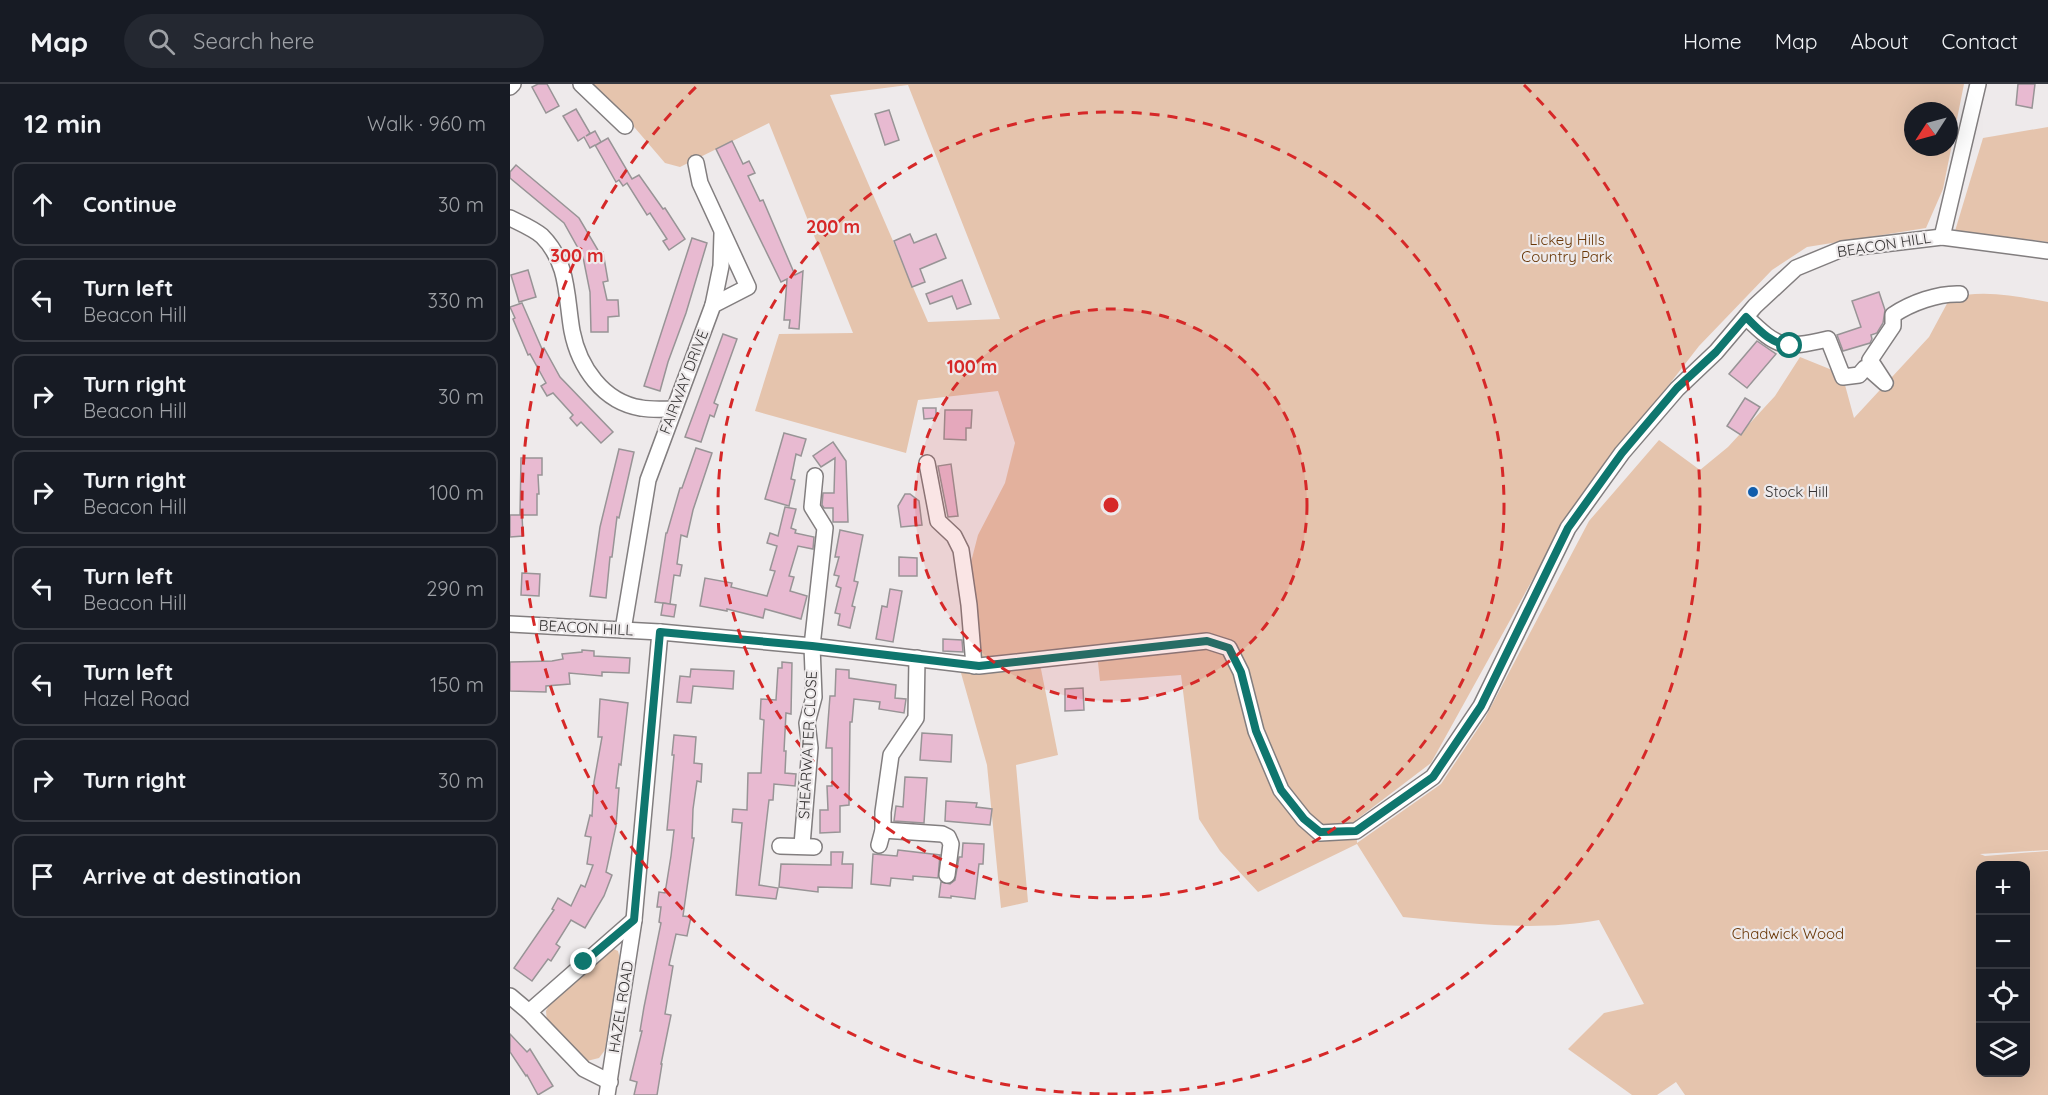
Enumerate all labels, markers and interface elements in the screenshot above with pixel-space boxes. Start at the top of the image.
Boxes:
search box [124,14,544,68]
text: Map [30,24,88,59]
icon: search [145,25,178,58]
text: Search here [193,27,315,55]
text: Home [1683,28,1742,54]
text: Map [1775,28,1818,54]
text: About [1851,28,1909,54]
text: Contact [1942,28,2018,54]
north arrow [1904,102,1958,156]
text: 12 min [24,107,102,140]
text: Walk · 960 m [367,111,486,136]
icon: ahead [26,188,59,221]
text: Continue [83,190,177,218]
text: 30 m [438,192,484,217]
text: 200 m [806,215,860,238]
street label: BEACON HILL [1836,228,1932,261]
park label: Lickey Hills Country Park [1521,230,1613,266]
text: 300 m [550,244,604,267]
text: Turn left [83,274,173,302]
icon: left [26,284,59,317]
text: 330 m [427,288,484,313]
text: Beacon Hill [83,302,187,327]
street label: FAIRWAY DRIVE [655,327,712,437]
route start [1776,332,1802,358]
text: 100 m [947,355,997,378]
text: Turn right [83,370,187,398]
icon: right [26,380,59,413]
text: 30 m [438,384,484,409]
text: Beacon Hill [83,398,187,423]
text: Turn right [83,466,187,494]
icon: right [26,476,59,509]
text: 100 m [429,480,484,505]
place label: Stock Hill [1765,482,1828,501]
marker: Stock Hill [1746,485,1760,499]
text: Beacon Hill [83,494,187,519]
centre of rings [1101,495,1121,515]
text: Turn left [83,562,173,590]
icon: left [26,572,59,605]
text: 290 m [426,576,484,601]
text: Beacon Hill [83,590,187,615]
street label: BEACON HILL [538,616,634,639]
text: Turn left [83,658,173,686]
icon: left [26,668,59,701]
street label: SHEARWATER CLOSE [794,670,821,820]
text: 150 m [430,672,484,697]
text: Hazel Road [83,686,190,711]
icon: right [26,764,59,797]
text: Turn right [83,766,187,794]
text: 30 m [438,768,484,793]
icon: arrive [26,860,59,893]
map controls [1976,861,2030,1077]
button: + [1976,861,2030,915]
text: Arrive at destination [83,862,301,890]
button: − [1976,915,2030,969]
park label: Chadwick Wood [1732,924,1844,943]
route end [570,948,596,974]
street label: HAZEL ROAD [604,960,637,1054]
button: locate [1976,969,2030,1023]
button: layers [1976,1023,2030,1077]

